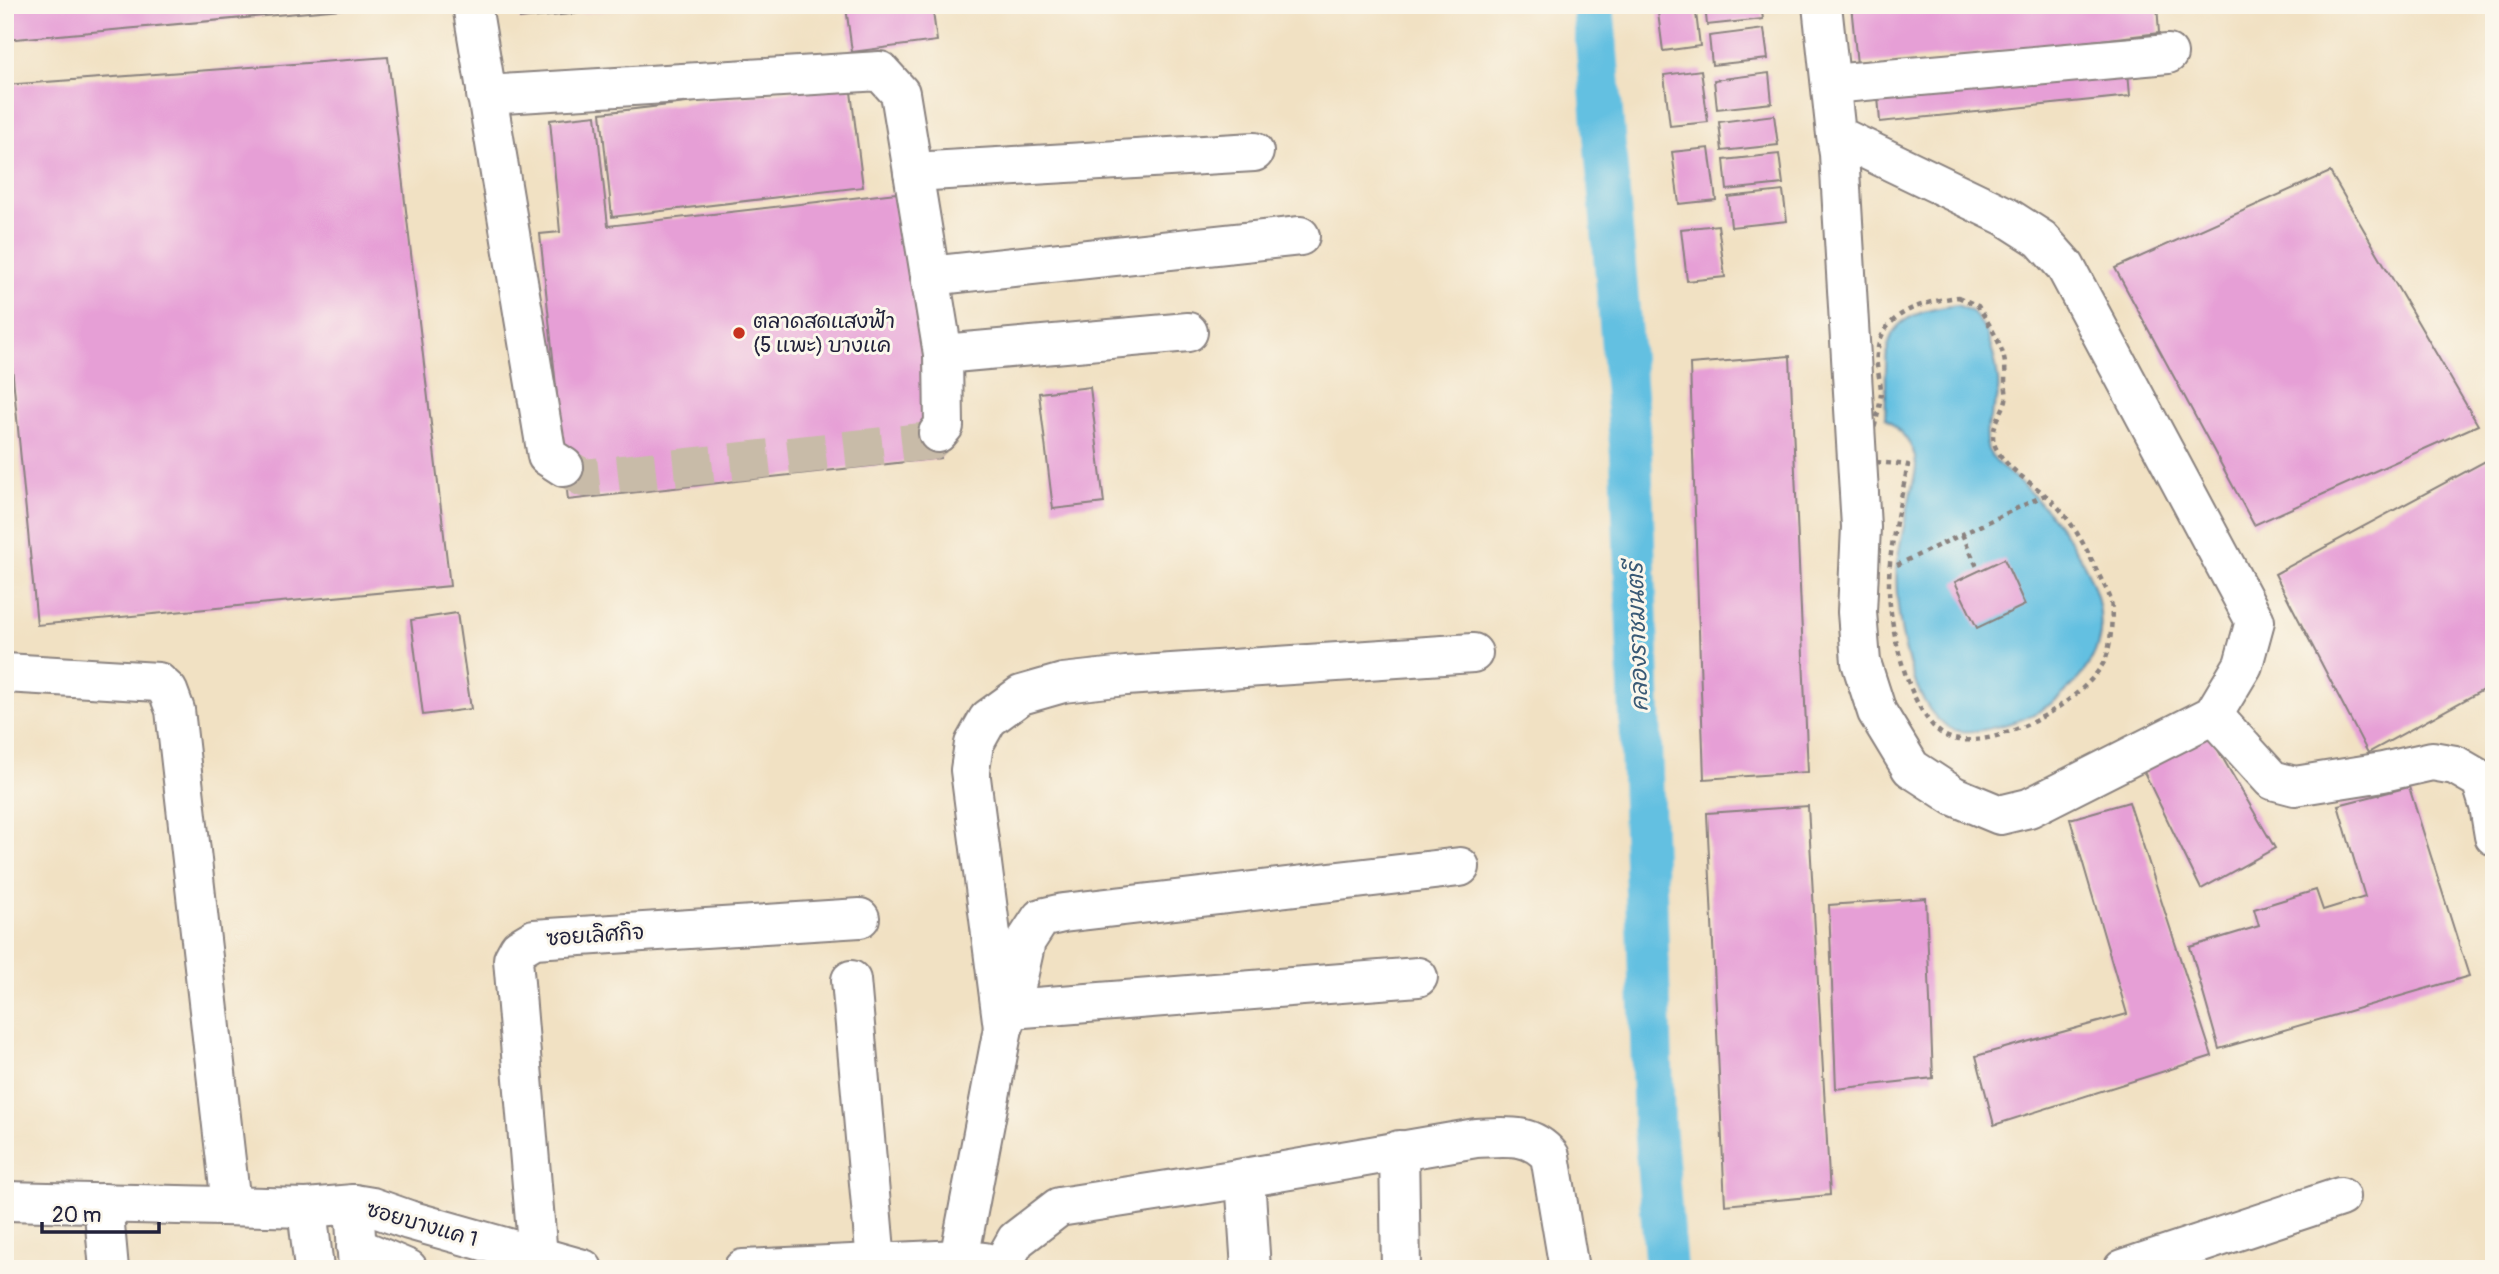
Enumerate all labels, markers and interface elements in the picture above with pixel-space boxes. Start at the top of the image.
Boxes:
place label: ตลาดสดแสงฟ้า (5 แพะ) บางแค [753,307,895,359]
marker: ตลาดสดแสงฟ้า (5 แพะ) บางแค [731,325,747,341]
water label: คลองราชมนตรี [1620,557,1655,712]
street label: ซอยเลิศกิจ [545,919,645,952]
scale bar [42,1190,159,1234]
street label: ซอยบางแค 1 [363,1196,481,1253]
text: 20 m [52,1202,101,1229]

